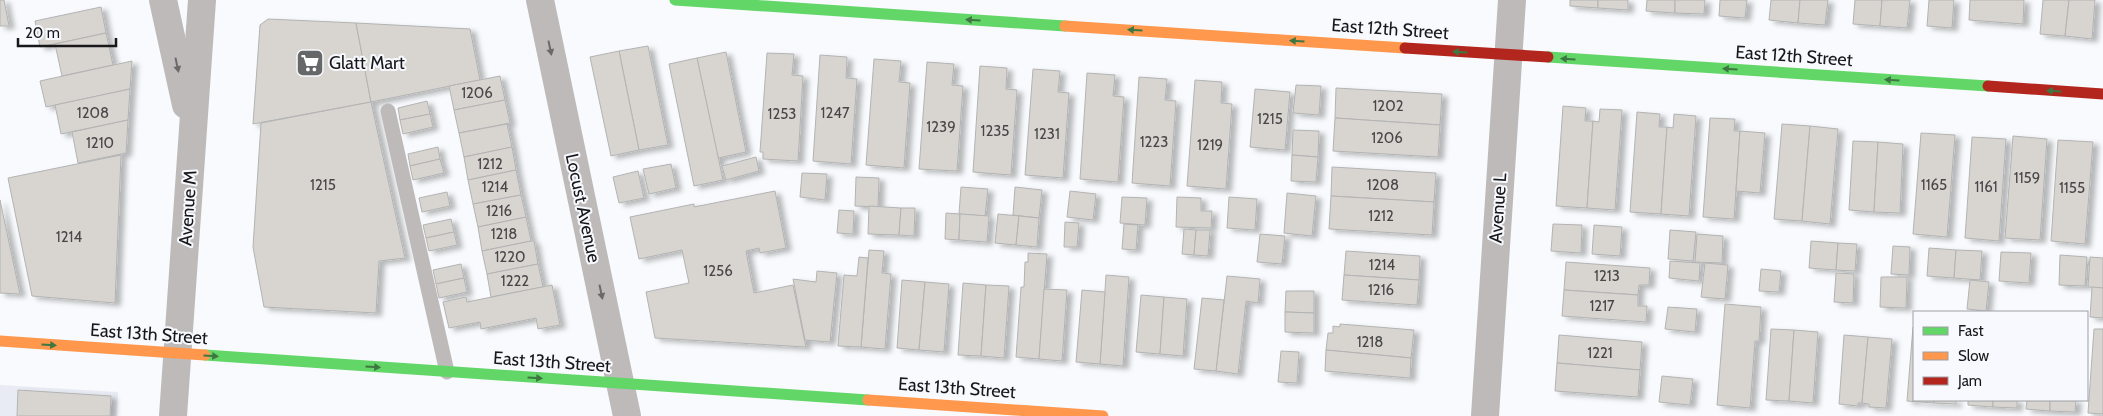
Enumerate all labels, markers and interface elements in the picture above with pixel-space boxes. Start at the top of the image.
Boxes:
street label: East 12th Street [1331,14,1449,44]
scale bar [18,15,115,47]
one-way arrow [965,15,981,23]
text: 20 m [25,24,60,42]
one-way arrow [1127,26,1143,34]
one-way arrow [1289,36,1305,44]
one-way arrow [546,40,554,55]
street label: East 12th Street [1735,41,1853,71]
one-way arrow [1451,47,1467,55]
supermarket icon: Glatt Mart [295,48,325,78]
place label: Glatt Mart [329,52,405,74]
one-way arrow [1560,54,1576,62]
one-way arrow [174,57,182,73]
one-way arrow [1722,65,1738,73]
one-way arrow [1884,76,1900,84]
house number: 1206 [461,84,493,102]
one-way arrow [2046,86,2062,94]
house number: 1202 [1372,97,1404,115]
house number: 1208 [77,104,109,122]
house number: 1247 [821,104,850,122]
house number: 1253 [768,105,796,123]
house number: 1215 [1257,110,1283,128]
house number: 1239 [926,118,956,136]
house number: 1235 [981,122,1009,140]
house number: 1231 [1034,125,1060,143]
house number: 1206 [1371,129,1403,147]
house number: 1223 [1140,133,1168,151]
house number: 1210 [86,134,114,152]
house number: 1219 [1197,136,1223,154]
street label: Locust Avenue [561,151,605,265]
house number: 1212 [477,155,503,173]
street label: Avenue M [174,169,202,247]
house number: 1159 [2014,169,2040,187]
street label: Avenue L [1485,172,1511,244]
house number: 1215 [310,176,336,194]
house number: 1208 [1367,176,1399,194]
house number: 1165 [1921,176,1947,194]
house number: 1214 [482,178,508,196]
house number: 1161 [1974,178,1998,196]
house number: 1155 [2059,179,2085,197]
house number: 1216 [486,202,512,220]
house number: 1212 [1368,207,1394,225]
house number: 1218 [491,225,517,243]
house number: 1214 [56,228,82,246]
house number: 1220 [494,248,526,266]
house number: 1214 [1369,256,1395,274]
house number: 1256 [703,262,733,280]
house number: 1213 [1594,267,1620,285]
house number: 1222 [501,272,529,290]
house number: 1216 [1368,281,1394,299]
one-way arrow [597,285,605,300]
house number: 1217 [1589,297,1615,315]
legend [1913,311,2088,401]
street label: East 13th Street [89,319,209,349]
text: Fast [1958,322,1983,340]
house number: 1218 [1357,333,1383,351]
one-way arrow [41,341,57,349]
house number: 1221 [1587,344,1613,362]
street label: East 13th Street [492,347,612,377]
text: Slow [1958,347,1989,365]
one-way arrow [203,353,219,361]
one-way arrow [365,364,381,372]
text: Jam [1957,372,1982,390]
street label: East 13th Street [897,373,1017,403]
one-way arrow [527,374,543,382]

